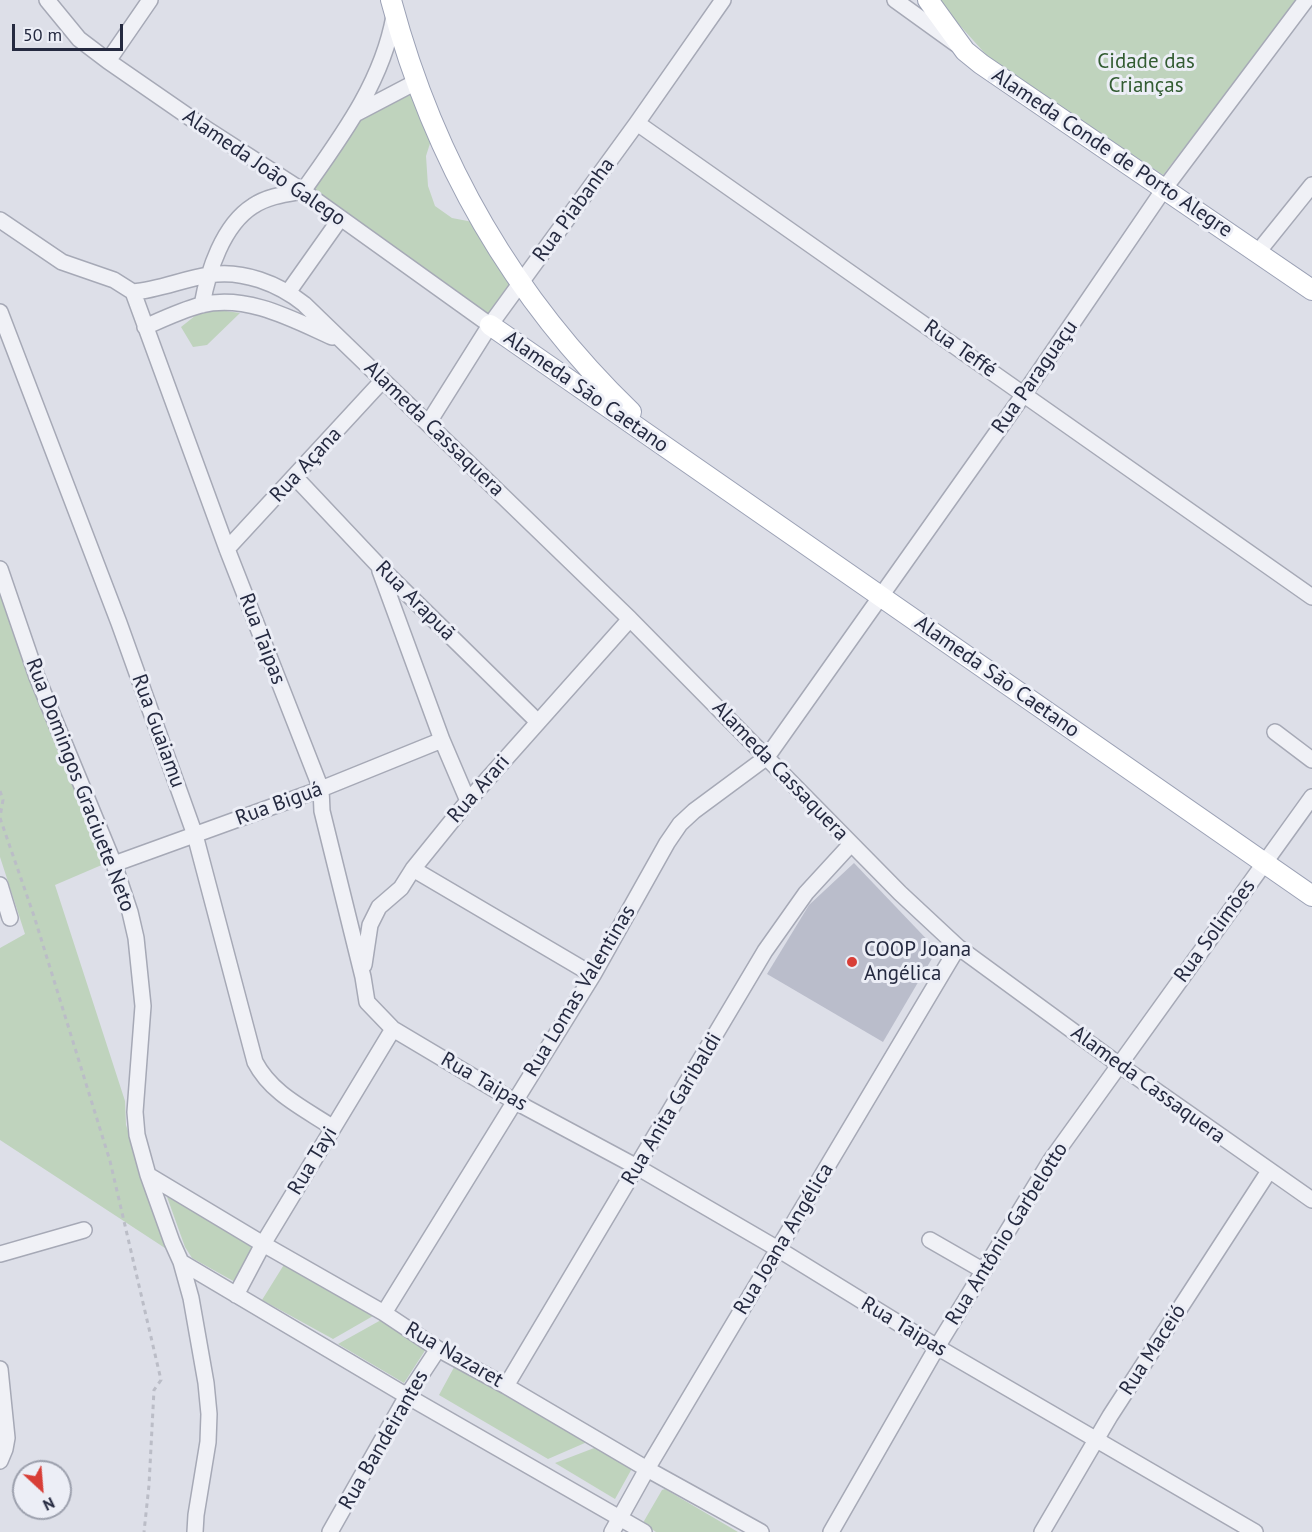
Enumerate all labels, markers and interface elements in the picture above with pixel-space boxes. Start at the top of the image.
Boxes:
scale bar [15,12,126,50]
text: 50 m [23,23,62,46]
park label: Cidade das Crianças [1097,49,1195,99]
street label: Alameda Conde de Porto Alegre [987,63,1237,243]
street label: Alameda João Galego [178,104,350,232]
street label: Rua Piabanha [528,153,620,267]
street label: Rua Teffé [919,315,1001,383]
street label: Rua Paraguaçu [987,316,1083,438]
street label: Alameda São Caetano [499,326,673,458]
street label: Alameda Cassaquera [359,356,509,502]
street label: Rua Açana [265,422,347,508]
street label: Rua Arapuã [370,556,460,646]
street label: Rua Taipas [233,590,291,688]
street label: Alameda São Caetano [910,611,1084,743]
street label: Rua Domingos Graciuete Neto [20,655,140,915]
street label: Rua Guaiamu [126,671,190,791]
street label: Alameda Cassaquera [707,696,853,846]
street label: Rua Arari [443,750,515,828]
street label: Rua Biguá [232,777,326,831]
street label: Rua Solimões [1169,874,1261,988]
street label: Rua Lomas Valentinas [519,901,641,1081]
place label: COOP Joana Angélica [864,937,971,987]
marker: COOP Joana Angélica [845,955,859,969]
street label: Alameda Cassaquera [1066,1020,1230,1150]
street label: Rua Anita Garibaldi [617,1028,727,1190]
street label: Rua Taipas [436,1047,532,1117]
street label: Rua Tayi [283,1122,343,1200]
street label: Rua Antônio Garbelotto [941,1138,1073,1330]
street label: Rua Joana Angélica [729,1159,839,1319]
street label: Rua Taipas [856,1292,952,1362]
street label: Rua Maceió [1114,1300,1192,1400]
street label: Rua Nazaret [401,1317,507,1393]
street label: Rua Bandeirantes [334,1366,434,1514]
north arrow [12,1460,72,1520]
text: N [40,1493,58,1516]

